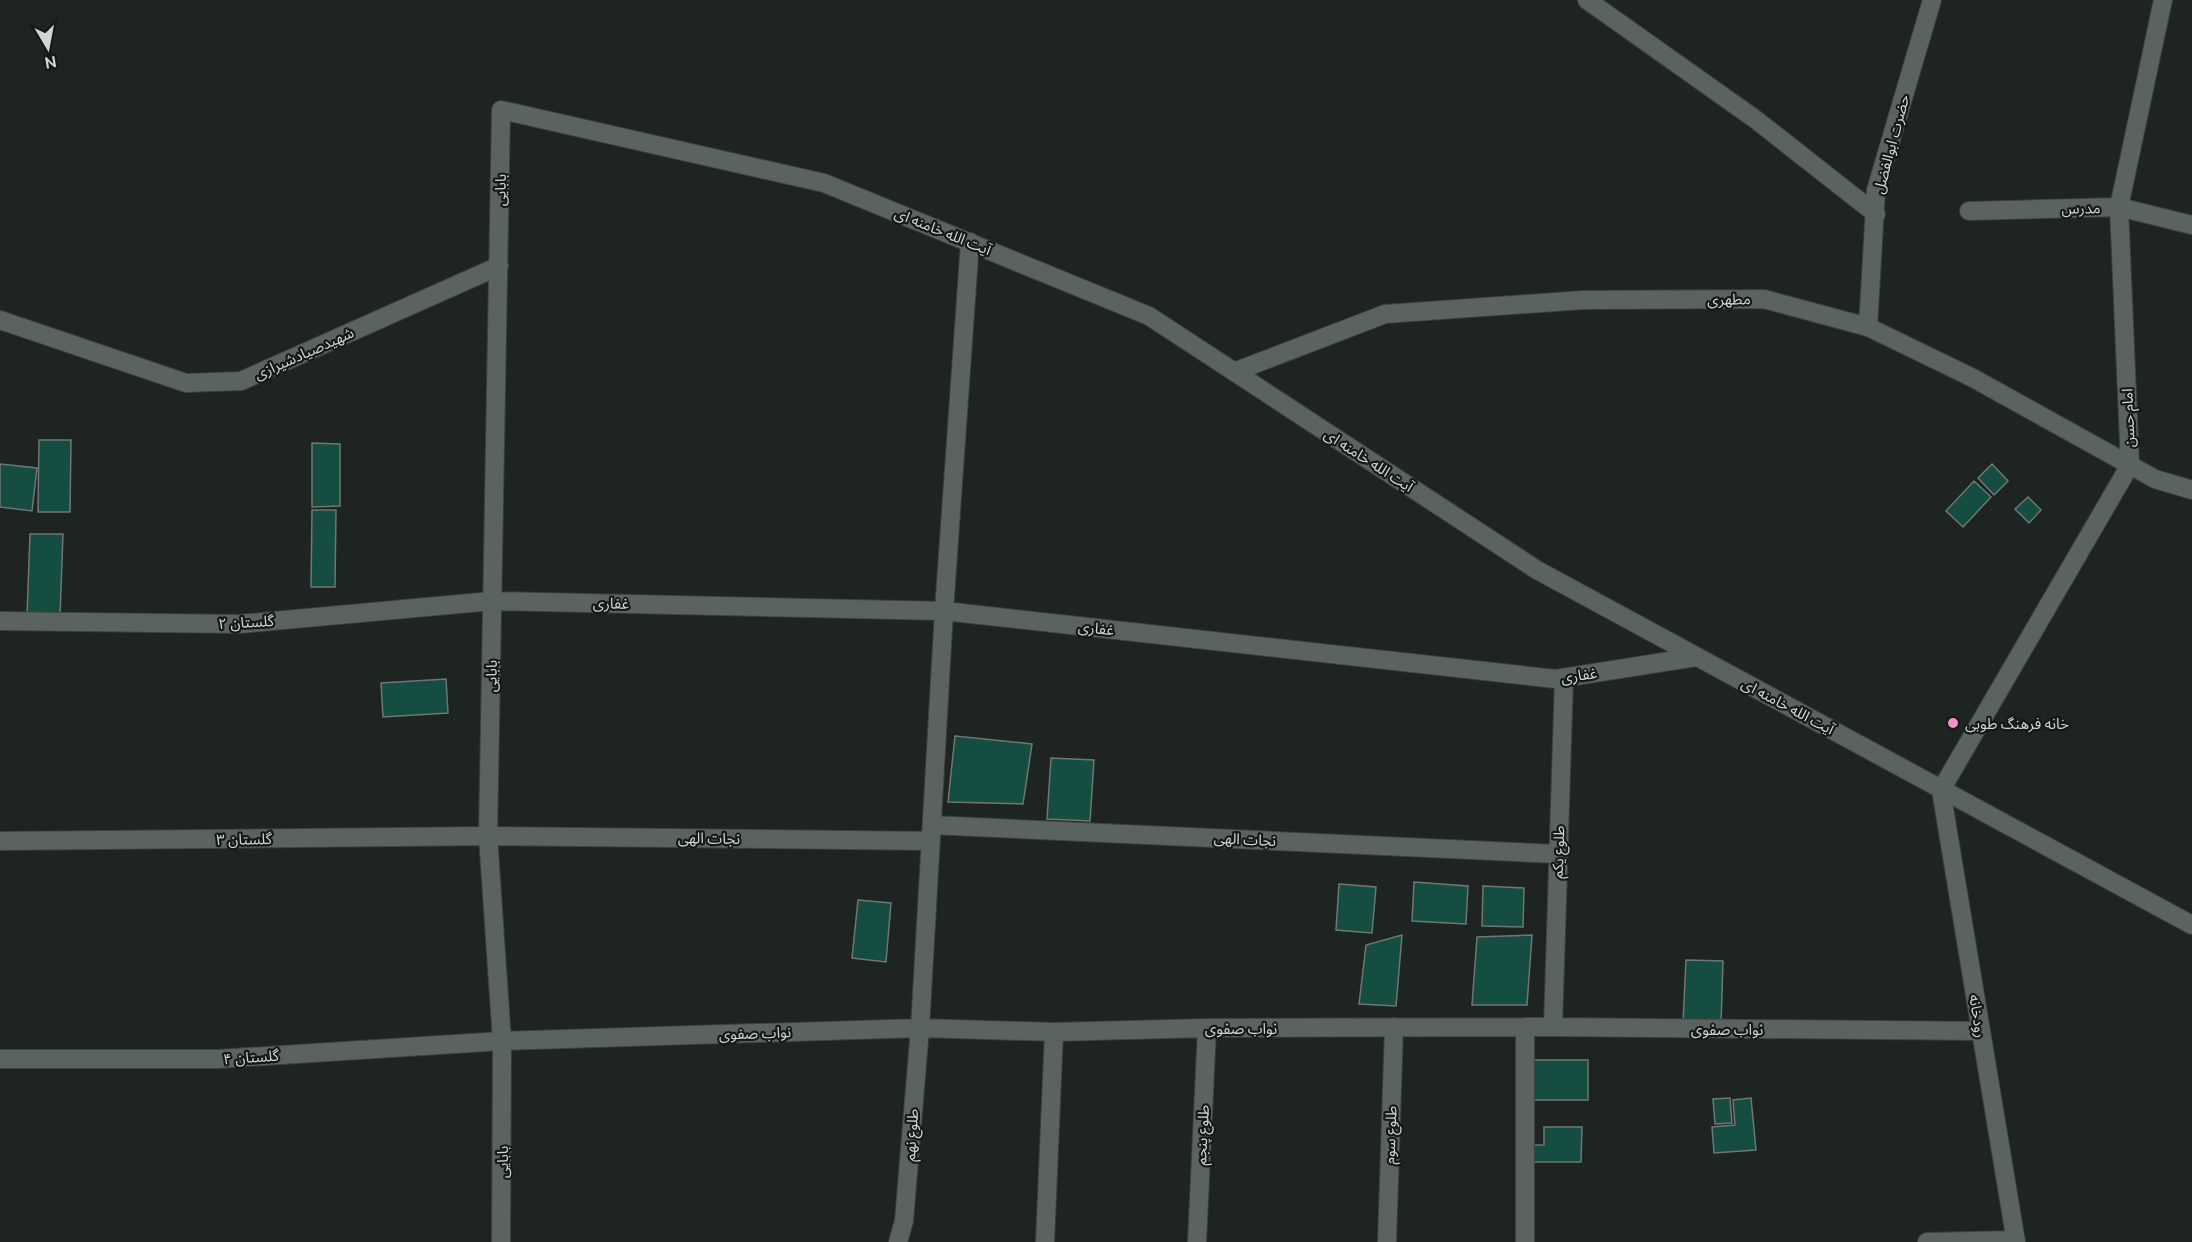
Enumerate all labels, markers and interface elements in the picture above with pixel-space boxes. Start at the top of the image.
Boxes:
north arrow [18,18,78,78]
text: N [43,53,58,73]
street label: حضرت ابوالفضل [1870,92,1913,196]
street label: بابایی [491,174,510,206]
street label: مدرس [2061,199,2101,218]
street label: آیت الله خامنه ای [892,204,994,259]
street label: مطهری [1707,290,1751,309]
street label: شهیدصیادشیرازی [252,323,357,383]
street label: امام حسن [2118,388,2141,448]
street label: آیت الله خامنه ای [1321,425,1417,496]
street label: غفاری [593,594,630,613]
street label: گلستان ۲ [218,612,275,633]
street label: غفاری [1077,618,1115,639]
street label: بابایی [482,660,501,692]
street label: غفاری [1560,664,1599,687]
street label: آیت الله خامنه ای [1738,674,1838,739]
place label: خانه فرهنگ طوبی [1965,715,2069,733]
marker: خانه فرهنگ طوبی [1946,716,1960,730]
street label: طلوع یکم [1549,825,1571,879]
street label: نجات الهی [678,829,740,848]
street label: نجات الهی [1213,829,1277,850]
street label: گلستان ۳ [216,830,273,849]
street label: رودخانه [1965,993,1990,1039]
street label: نواب صفوی [1205,1020,1277,1038]
street label: نواب صفوی [1691,1021,1763,1039]
street label: نواب صفوی [718,1023,792,1044]
street label: گلستان ۴ [223,1047,280,1068]
street label: طلوع پنجم [1192,1104,1216,1166]
street label: طلوع سوم [1380,1105,1404,1165]
street label: طلوع نهم [901,1108,925,1162]
street label: بابایی [494,1146,512,1178]

